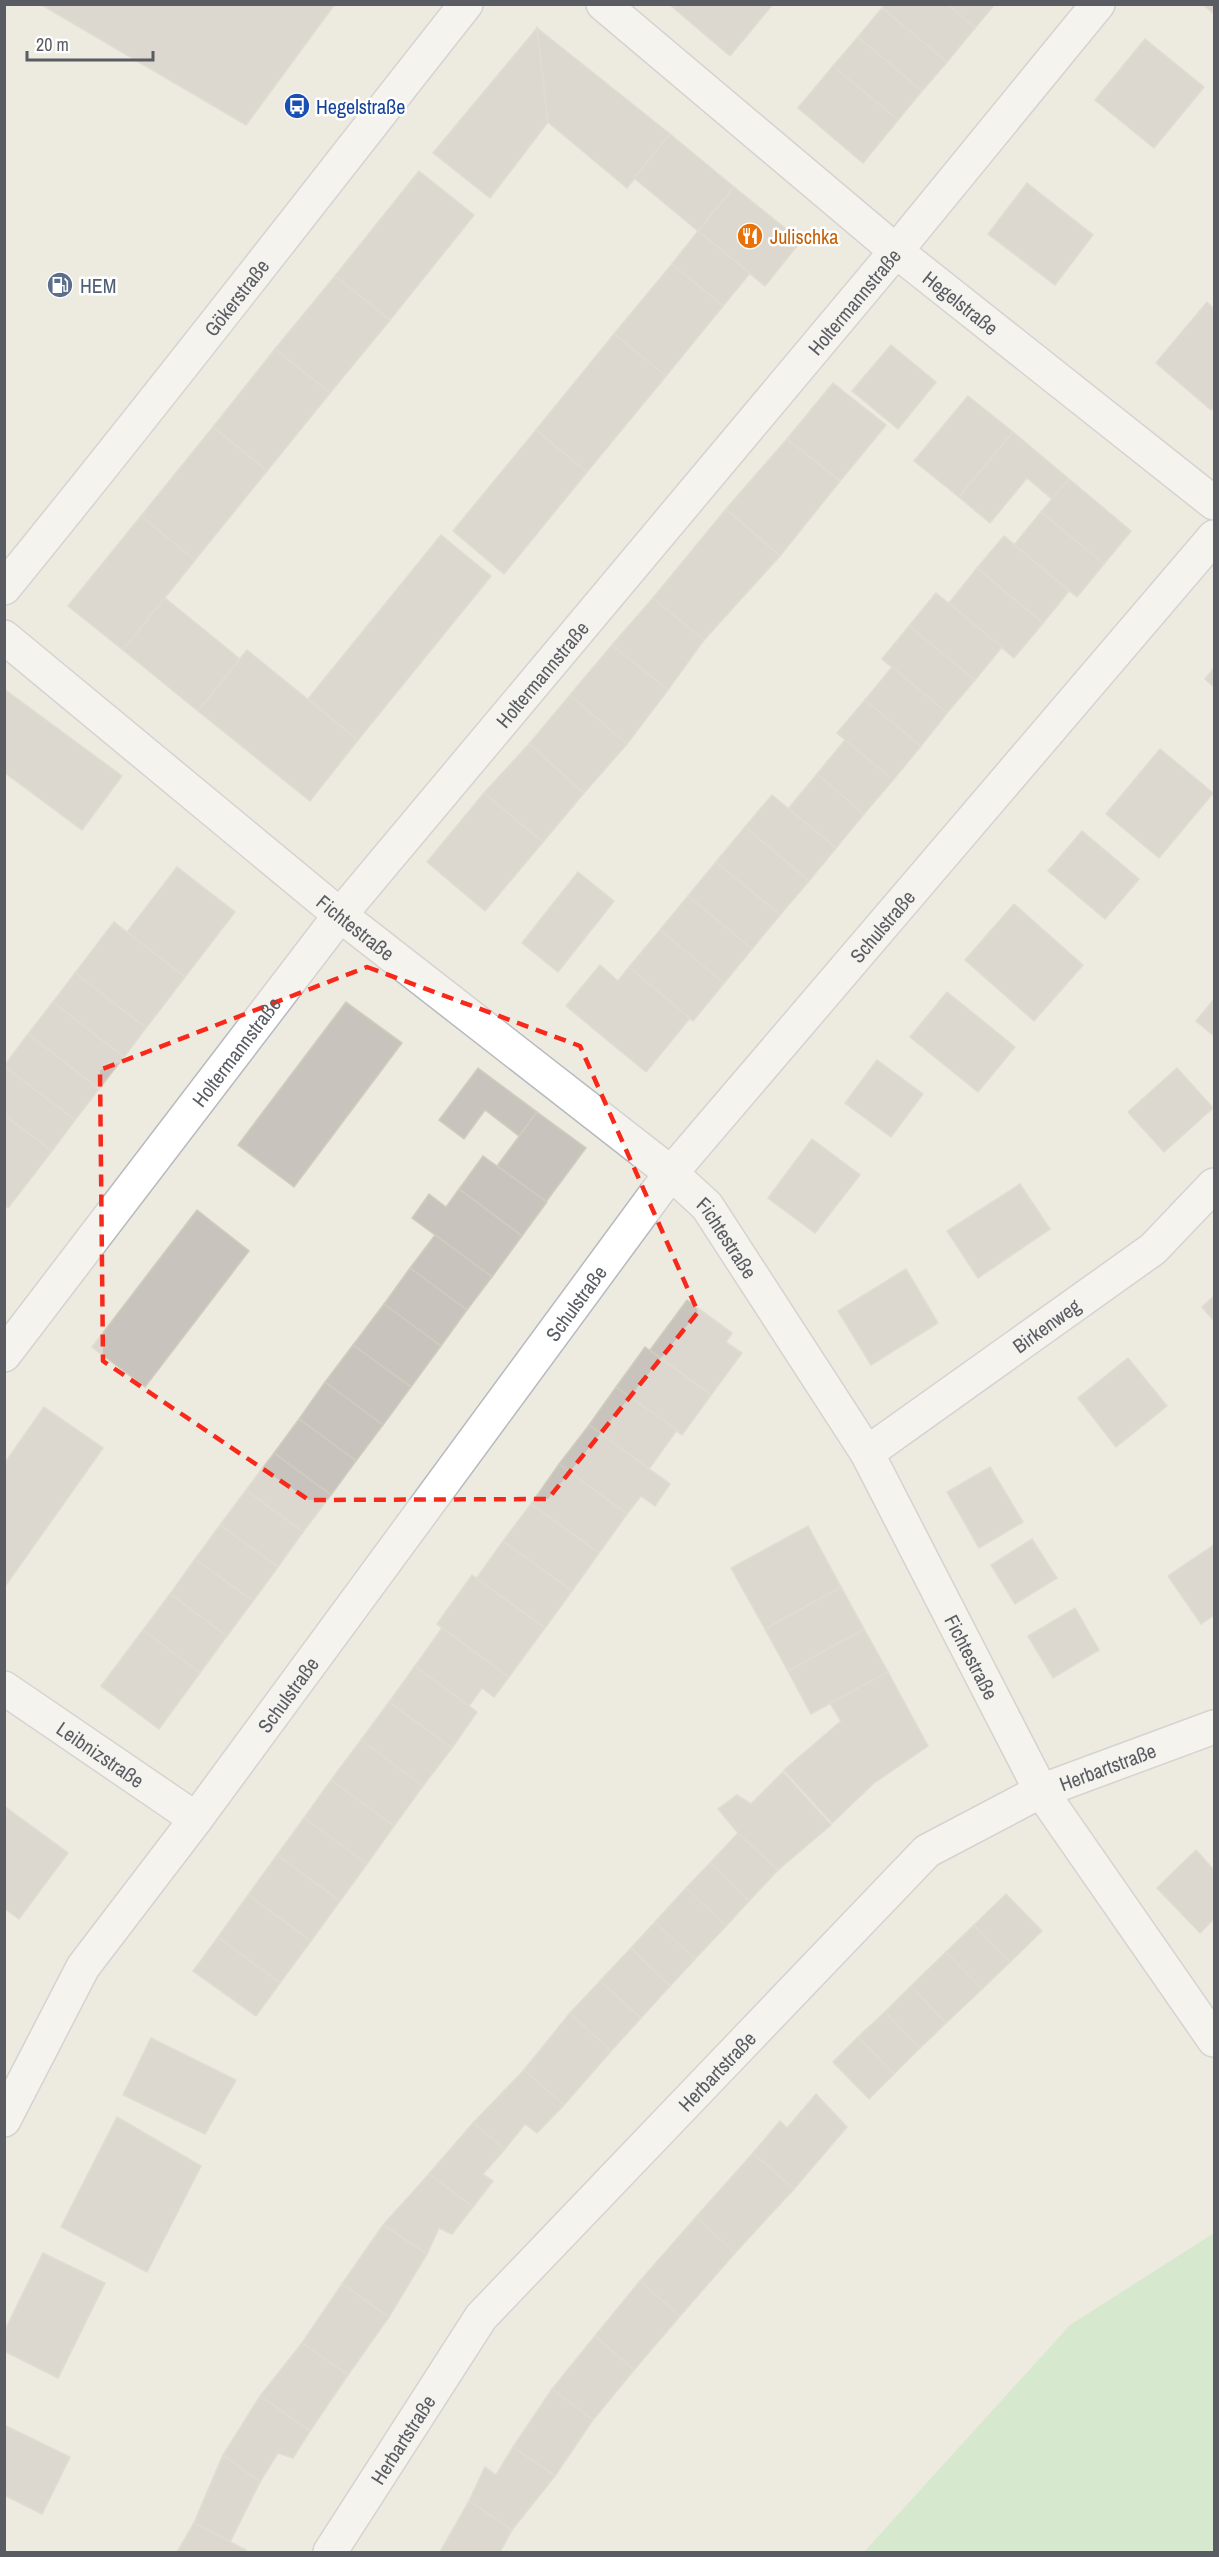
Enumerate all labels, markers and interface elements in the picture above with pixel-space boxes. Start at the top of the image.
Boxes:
scale bar [27,24,153,62]
text: 20 m [36,32,69,57]
bus stop icon: Hegelstraße [282,91,312,121]
place label: Hegelstraße [316,93,405,120]
restaurant icon: Julischka [735,221,765,251]
place label: Julischka [770,223,838,250]
street label: Holtermannstraße [801,242,906,360]
street label: Gökerstraße [197,253,275,341]
street label: Hegelstraße [917,264,1004,341]
fuel station icon: HEM [45,270,75,300]
place label: HEM [80,272,116,299]
street label: Holtermannstraße [489,615,594,733]
street label: Schulstraße [843,884,921,968]
street label: Fichtestraße [311,888,400,966]
street label: Holtermannstraße [185,991,286,1112]
street label: Fichtestraße [691,1190,764,1283]
street label: Schulstraße [539,1260,612,1346]
street label: Birkenweg [1007,1292,1086,1359]
street label: Fichtestraße [939,1610,1005,1704]
street label: Schulstraße [251,1651,324,1738]
street label: Leibnizstraße [52,1715,150,1793]
street label: Herbartstraße [1055,1736,1160,1797]
street label: Herbartstraße [672,2025,761,2117]
street label: Herbartstraße [364,2389,441,2489]

